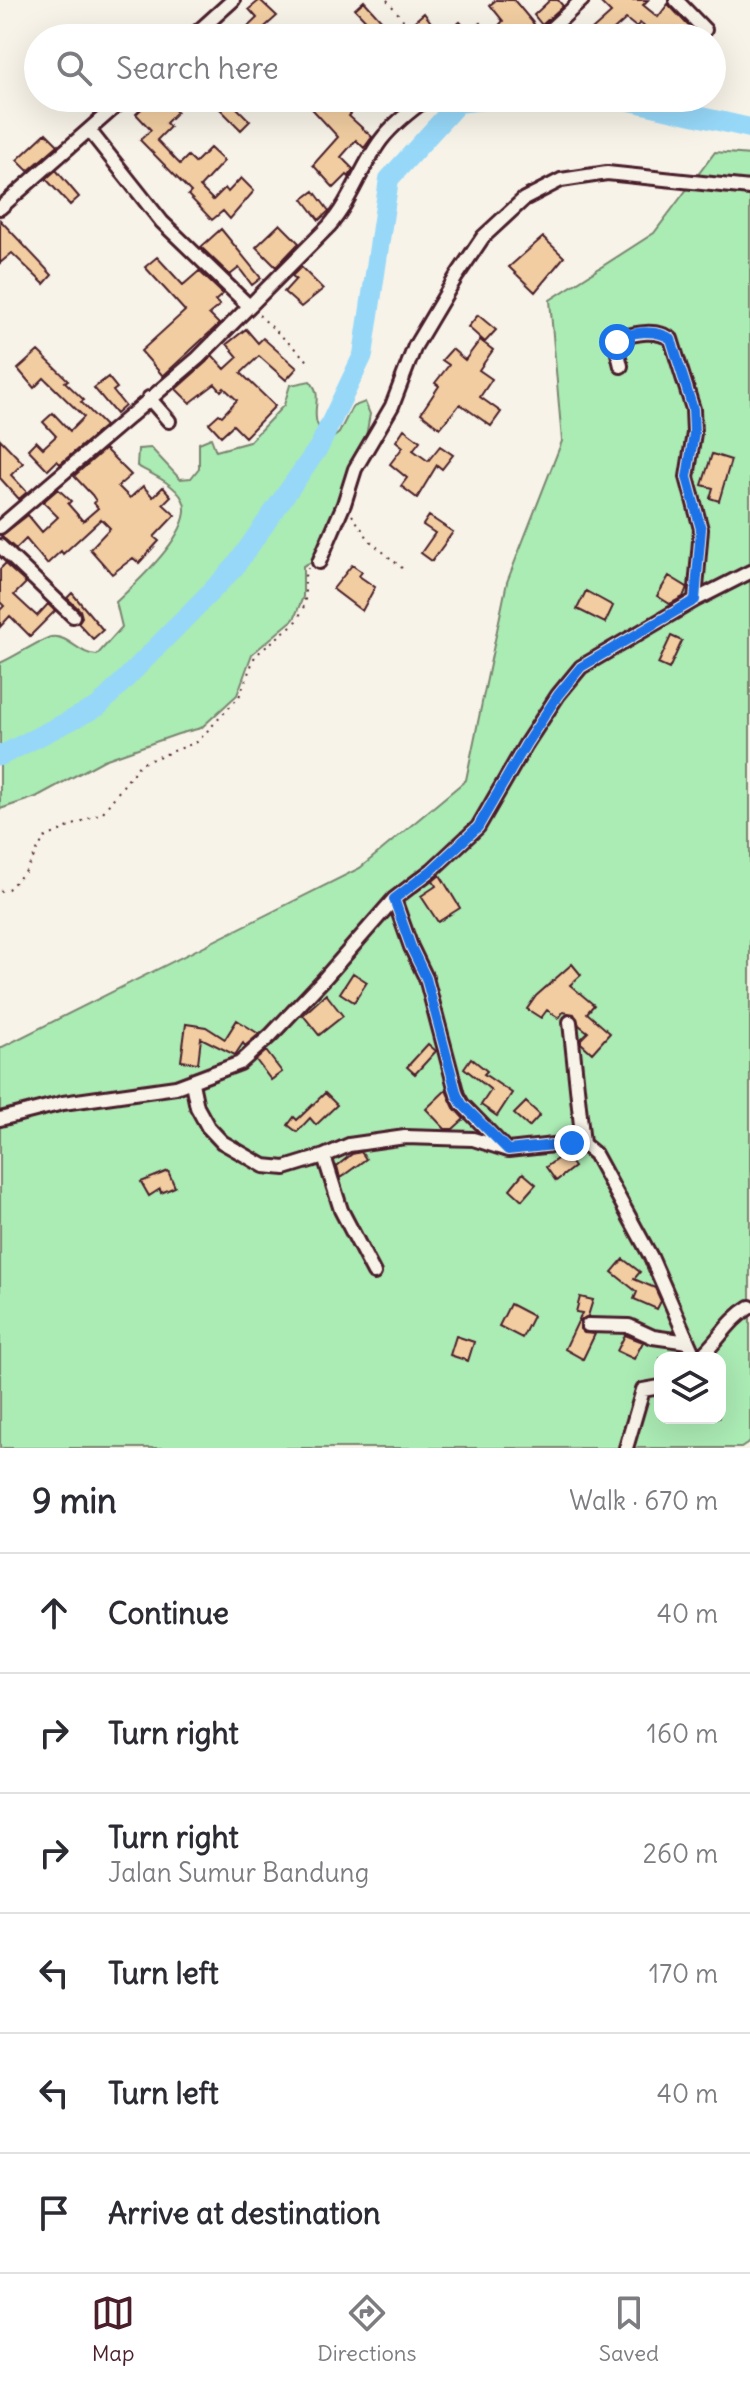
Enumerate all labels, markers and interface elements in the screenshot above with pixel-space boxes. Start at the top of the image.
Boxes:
search box [24,24,726,112]
icon: search [52,46,96,90]
text: Search here [116,49,279,87]
route start [599,324,635,360]
route end [554,1125,590,1161]
map controls [654,1352,726,1424]
button: layers [654,1352,726,1424]
text: 9 min [32,1479,117,1522]
text: Walk · 670 m [569,1484,718,1517]
icon: ahead [32,1591,76,1635]
text: Continue [108,1594,229,1632]
text: 40 m [657,1597,718,1630]
icon: right [32,1711,76,1755]
text: Turn right [108,1714,239,1752]
text: 160 m [647,1717,718,1750]
text: Turn right [108,1818,239,1856]
icon: right [32,1831,76,1875]
text: 260 m [643,1837,718,1870]
text: Jalan Sumur Bandung [108,1856,369,1889]
icon: left [32,1951,76,1995]
text: Turn left [108,1954,219,1992]
text: 170 m [649,1957,718,1990]
icon: left [32,2071,76,2115]
text: Turn left [108,2074,219,2112]
text: 40 m [657,2077,718,2110]
icon: arrive [32,2191,76,2235]
text: Arrive at destination [108,2194,380,2232]
tab: Map [91,2291,135,2367]
tab: Directions [317,2291,417,2367]
tab: Saved [599,2291,659,2367]

